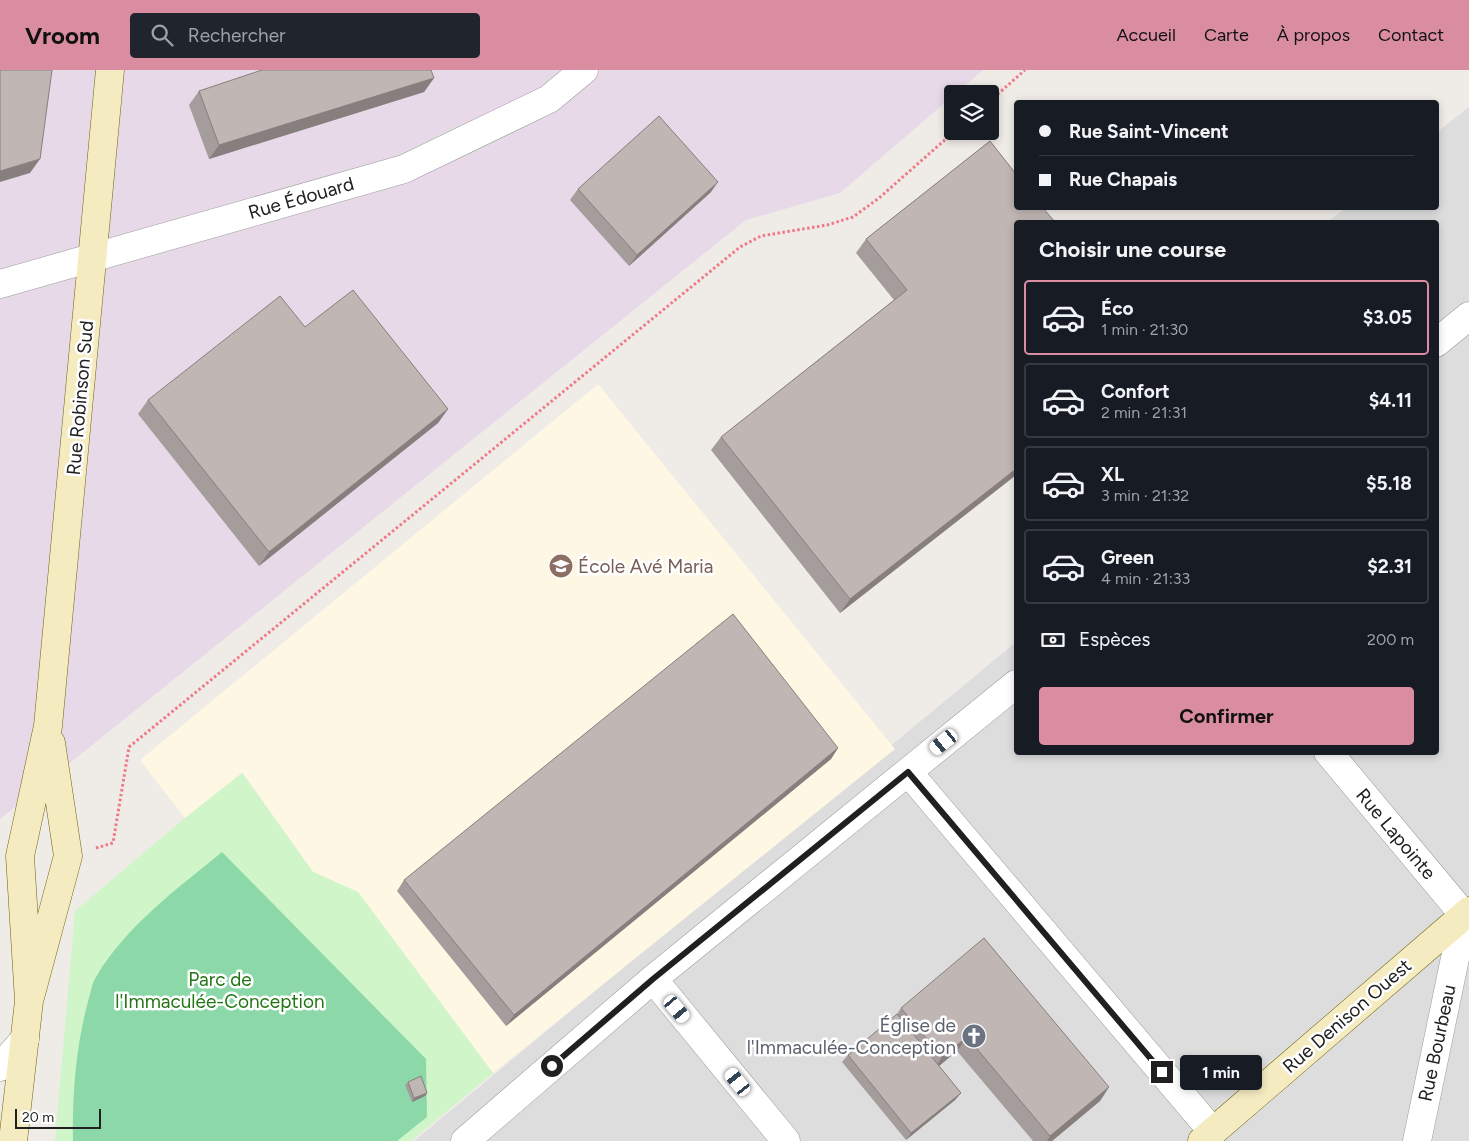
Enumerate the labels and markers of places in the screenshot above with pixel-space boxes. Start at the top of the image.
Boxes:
school or university icon: École Avé Maria [548,553,574,579]
place label: École Avé Maria [578,555,713,578]
place label: Église de l'Immaculée-Conception [747,1014,956,1059]
church icon: Église de l'Immaculée-Conception [961,1023,987,1049]

